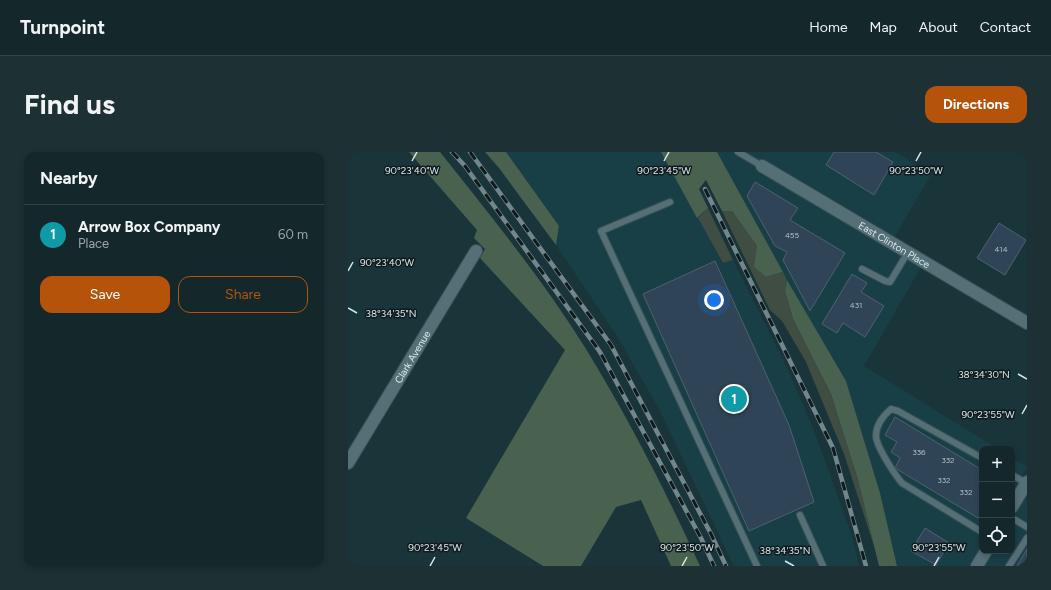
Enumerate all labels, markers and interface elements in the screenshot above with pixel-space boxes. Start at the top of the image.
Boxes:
text: Turnpoint [20,16,105,39]
text: Home [809,19,848,36]
text: Map [870,19,897,36]
text: About [919,19,958,36]
text: Contact [980,19,1031,36]
button: Directions [925,86,1027,123]
text: Find us [24,87,115,121]
text: 90°23'40"W [385,164,440,177]
text: 90°23'45"W [637,164,691,177]
text: 90°23'50"W [889,164,943,177]
text: Nearby [40,168,98,188]
text: Arrow Box Company [78,218,220,236]
street label: East Clinton Place [856,219,933,271]
text: 1 [50,227,56,242]
text: 60 m [278,227,308,242]
house number: 455 [785,230,799,240]
text: Place [78,236,109,251]
house number: 414 [994,244,1008,254]
text: 90°23'40"W [360,256,415,269]
button: Save [40,276,170,313]
button: Share [178,276,308,313]
your location [704,290,724,310]
house number: 431 [850,300,862,310]
text: 38°34'35"N [365,307,417,320]
street label: Clark Avenue [392,328,434,386]
text: 38°34'30"N [958,368,1010,381]
pin: 1 [721,384,747,414]
text: 90°23'55"W [961,408,1015,421]
map controls [979,446,1015,554]
button: + [979,446,1015,482]
house number: 336 [912,447,926,457]
house number: 332 [941,455,955,465]
house number: 332 [937,475,951,485]
button: − [979,482,1015,518]
house number: 332 [959,487,973,497]
button: locate [979,518,1015,554]
text: 90°23'45"W [408,541,462,554]
text: 90°23'50"W [660,541,714,554]
text: 90°23'55"W [912,541,966,554]
text: 38°34'35"N [759,544,811,557]

